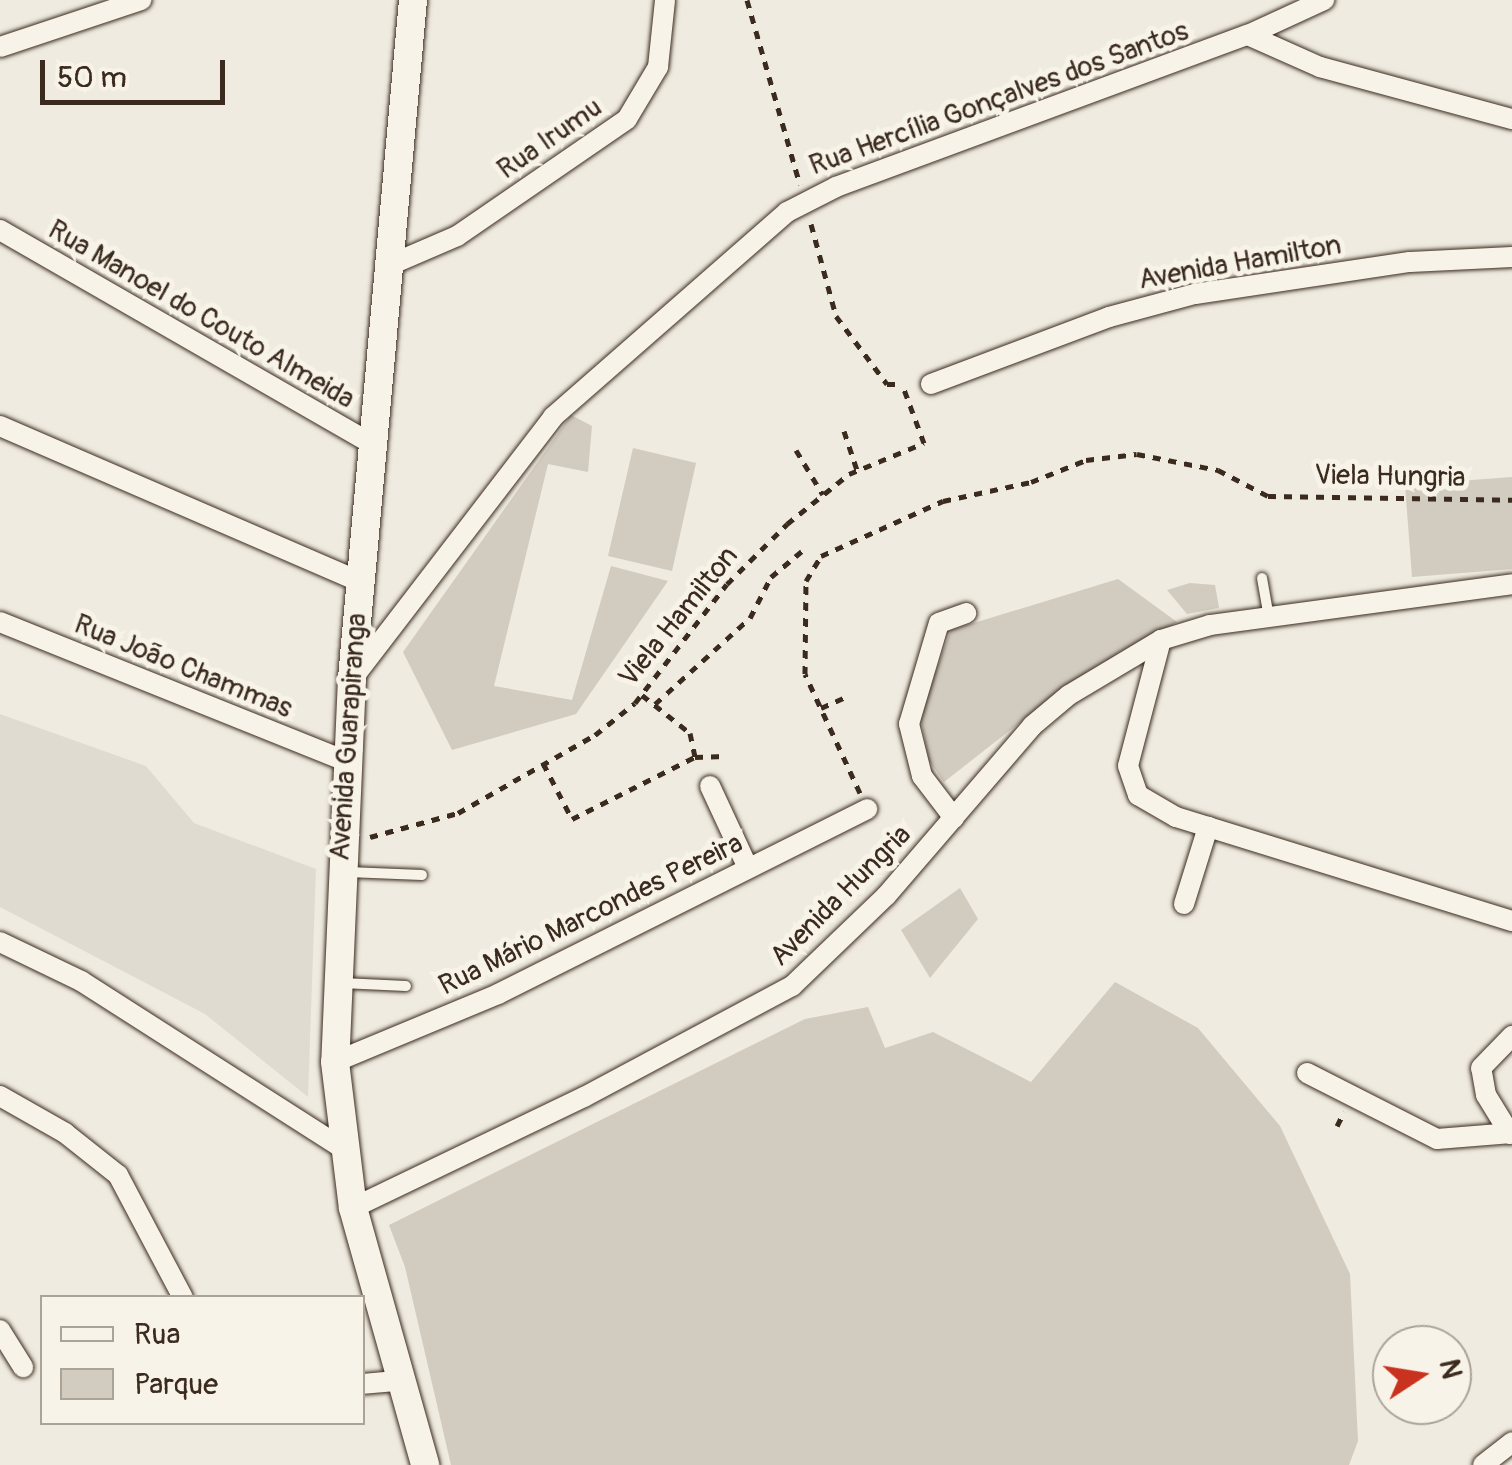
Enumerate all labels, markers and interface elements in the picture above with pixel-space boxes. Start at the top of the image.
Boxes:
street label: Rua Hercília Gonçalves dos Santos [805,15,1193,183]
scale bar [45,40,230,102]
text: 50 m [57,59,127,96]
street label: Rua Irumu [491,91,609,187]
street label: Rua Manoel do Couto Almeida [42,213,360,417]
street label: Avenida Hamilton [1136,229,1344,297]
street label: Viela Hungria [1314,459,1466,495]
street label: Viela Hamilton [612,540,746,694]
street label: Rua João Chammas [69,608,297,726]
street label: Avenida Guarapiranga [324,612,374,862]
street label: Avenida Hungria [763,818,919,974]
street label: Rua Mário Marcondes Pereira [434,827,748,1003]
legend [40,1295,365,1425]
text: Rua [134,1316,180,1353]
north arrow [1372,1325,1472,1425]
text: N [1431,1356,1469,1382]
text: Parque [134,1366,218,1403]

